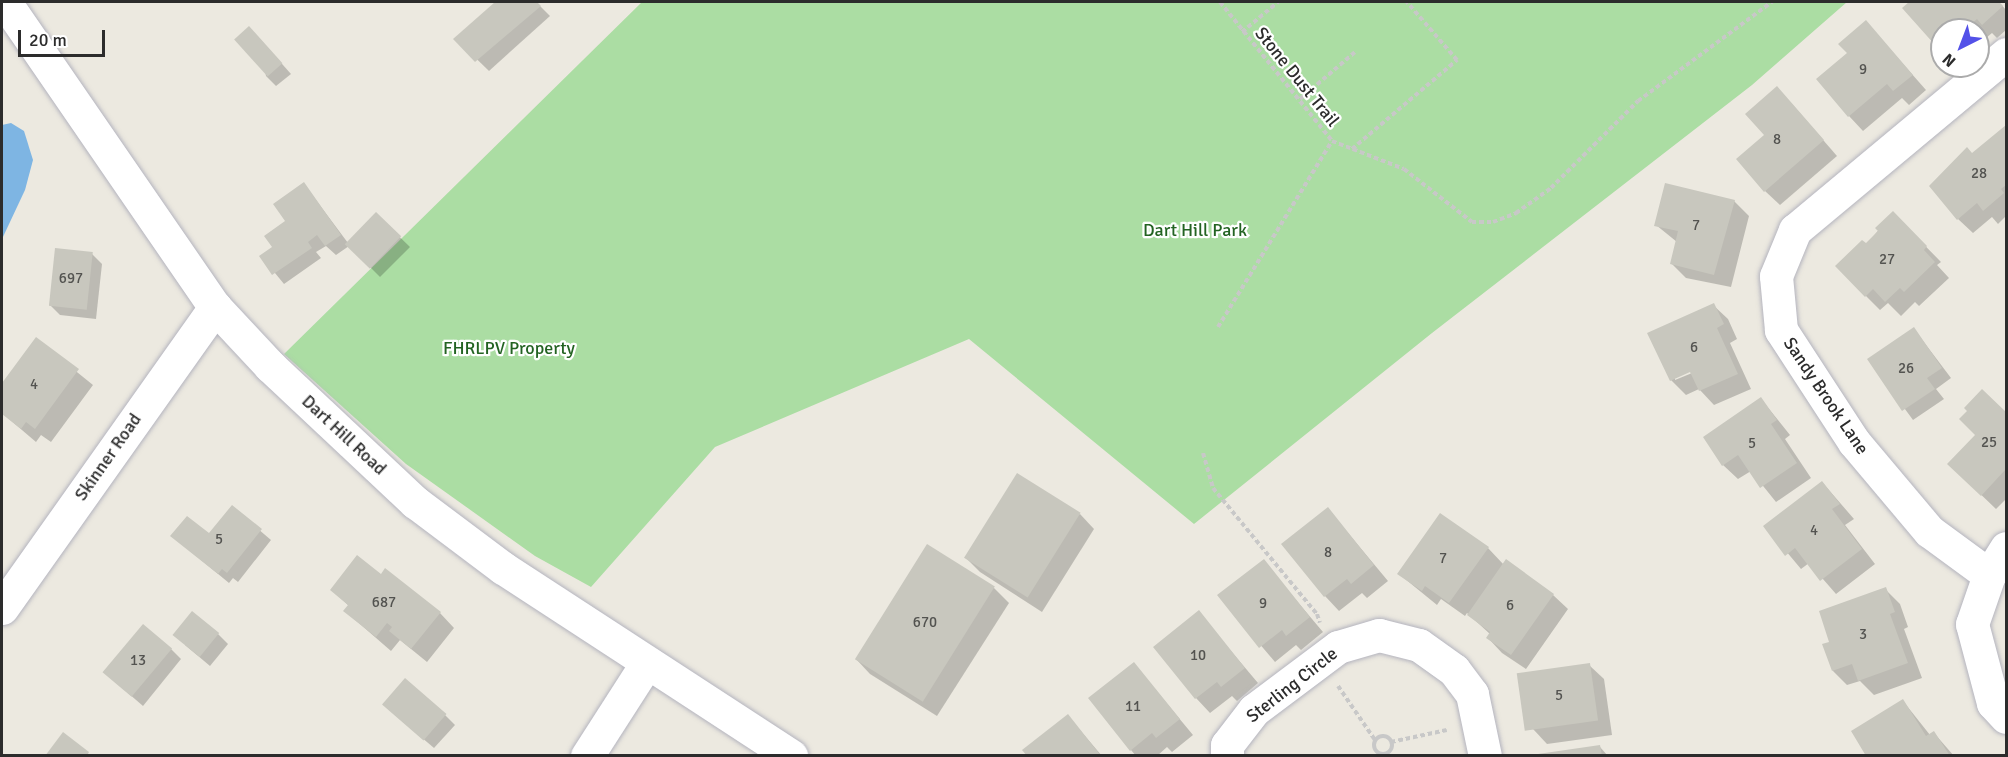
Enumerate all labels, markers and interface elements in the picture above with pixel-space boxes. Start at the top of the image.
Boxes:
scale bar [21,18,108,56]
north arrow [1930,18,1990,78]
street label: Stone Dust Trail [1250,23,1344,131]
text: 20 m [29,29,67,51]
text: N [1938,49,1960,71]
house number: 9 [1859,61,1867,79]
house number: 8 [1773,131,1781,149]
house number: 28 [1971,165,1987,183]
house number: 7 [1692,217,1700,235]
park label: Dart Hill Park [1143,219,1247,241]
house number: 27 [1879,251,1895,269]
house number: 697 [59,270,83,288]
street label: Sandy Brook Lane [1779,333,1873,459]
park label: FHRLPV Property [443,337,575,359]
house number: 6 [1690,339,1698,357]
house number: 26 [1898,360,1914,378]
house number: 4 [30,376,38,394]
street label: Dart Hill Road [297,390,391,480]
street label: Skinner Road [70,409,146,505]
house number: 25 [1981,434,1997,452]
house number: 5 [1748,435,1756,453]
house number: 4 [1810,522,1818,540]
house number: 5 [215,531,223,549]
house number: 8 [1324,544,1332,562]
house number: 7 [1439,550,1447,568]
house number: 687 [372,594,396,612]
house number: 9 [1259,595,1267,613]
house number: 6 [1506,597,1514,615]
house number: 670 [913,614,937,632]
house number: 3 [1859,626,1867,644]
street label: Sterling Circle [1242,643,1342,727]
house number: 10 [1190,647,1206,665]
house number: 13 [130,652,146,670]
house number: 5 [1555,687,1563,705]
house number: 11 [1125,698,1141,716]

